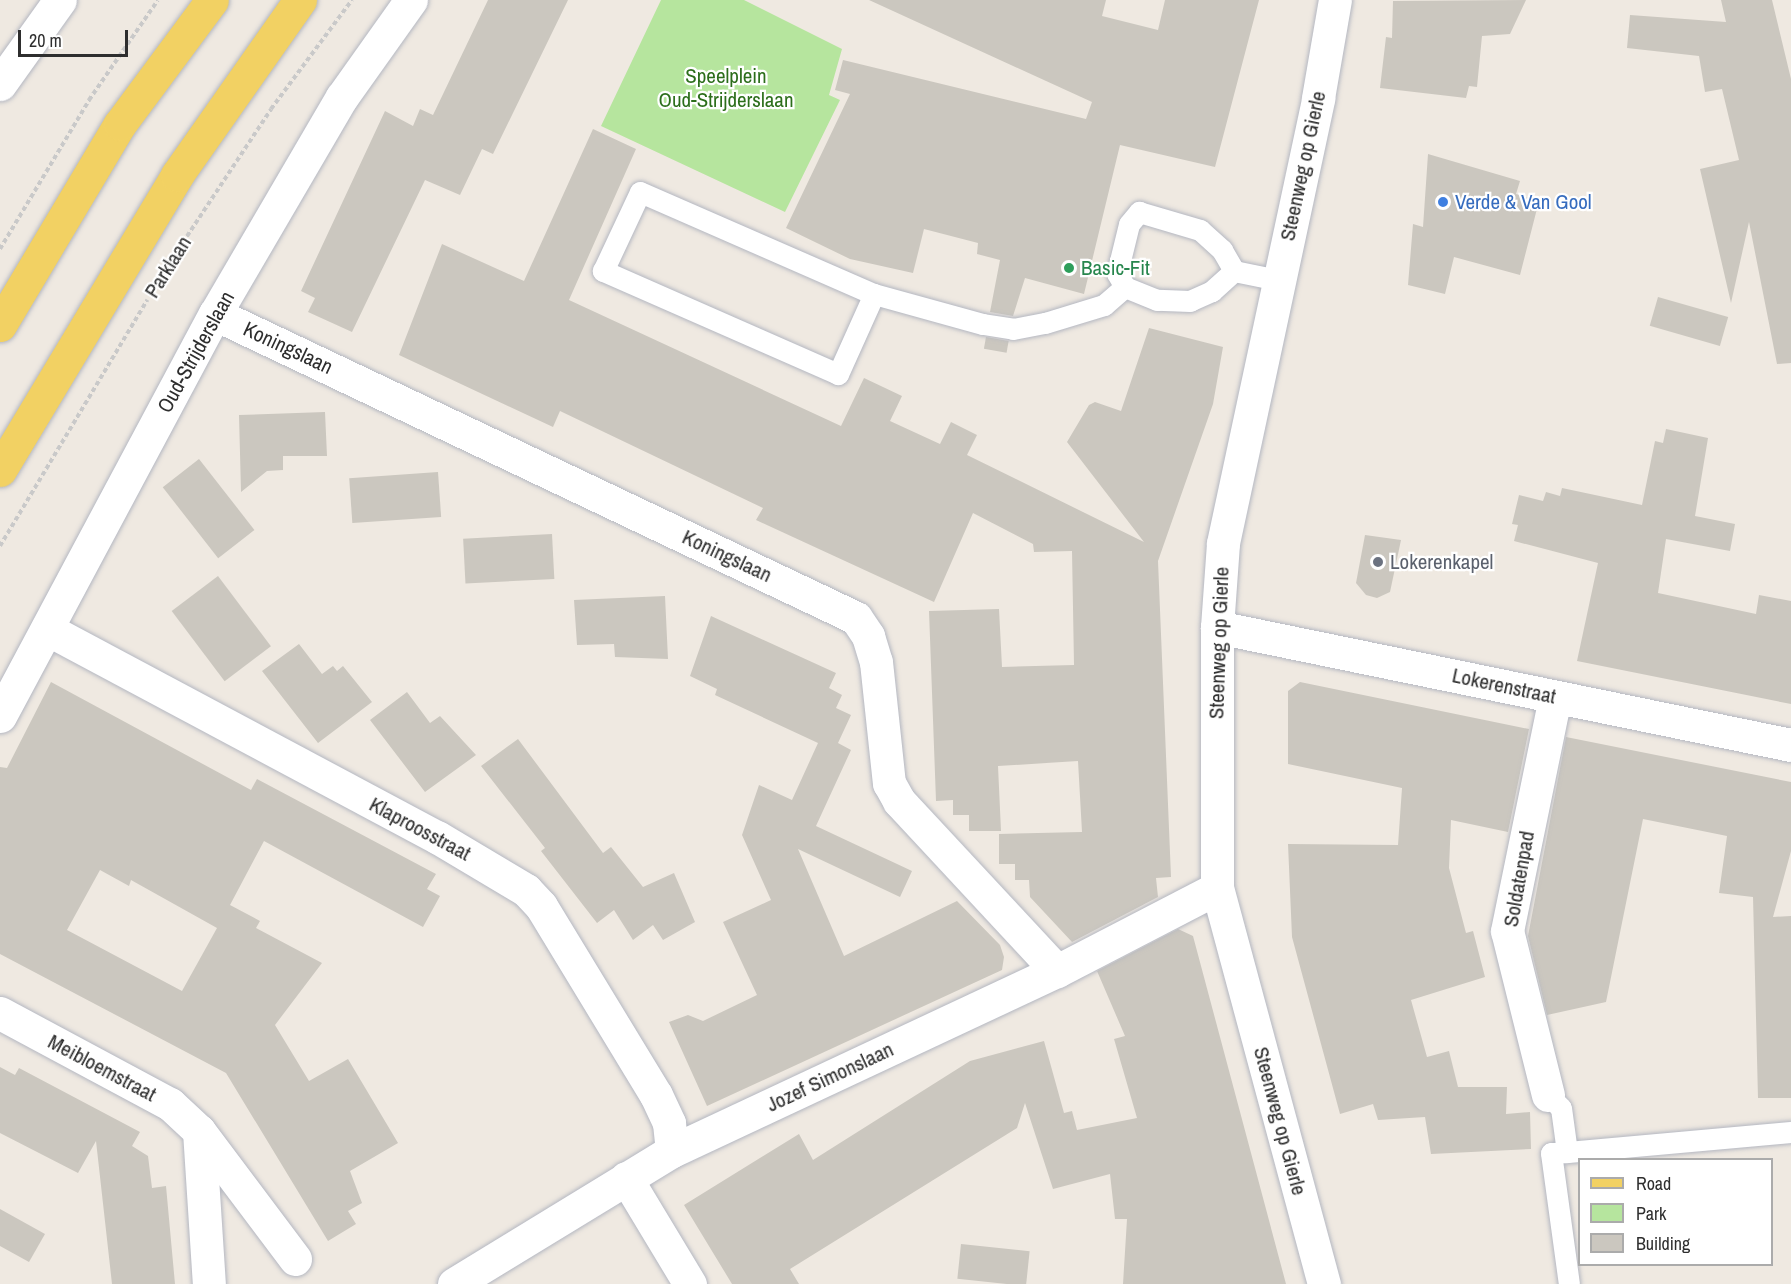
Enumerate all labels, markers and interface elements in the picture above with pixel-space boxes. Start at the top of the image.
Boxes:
scale bar [21,18,130,56]
text: 20 m [29,28,62,53]
park label: Speelplein Oud-Strijderslaan [659,63,793,113]
street label: Steenweg op Gierle [1275,89,1331,243]
place label: Verde & Van Gool [1455,189,1592,215]
marker: Verde & Van Gool [1436,195,1450,209]
street label: Parklaan [139,232,197,302]
place label: Basic-Fit [1081,255,1150,281]
marker: Basic-Fit [1062,261,1076,275]
street label: Oud-Strijderslaan [152,287,240,417]
street label: Koningslaan [239,316,337,380]
street label: Koningslaan [678,524,776,588]
place label: Lokerenkapel [1390,549,1493,575]
marker: Lokerenkapel [1371,555,1385,569]
street label: Steenweg op Gierle [1204,567,1234,719]
street label: Lokerenstraat [1450,663,1558,709]
street label: Klaproosstraat [365,792,475,866]
street label: Soldatenpad [1498,829,1540,929]
street label: Meibloemstraat [44,1029,160,1107]
street label: Jozef Simonslaan [763,1037,897,1117]
street label: Steenweg op Gierle [1248,1044,1312,1198]
legend [1578,1158,1773,1266]
text: Road [1636,1171,1671,1196]
text: Park [1636,1201,1666,1226]
text: Building [1636,1231,1690,1256]

